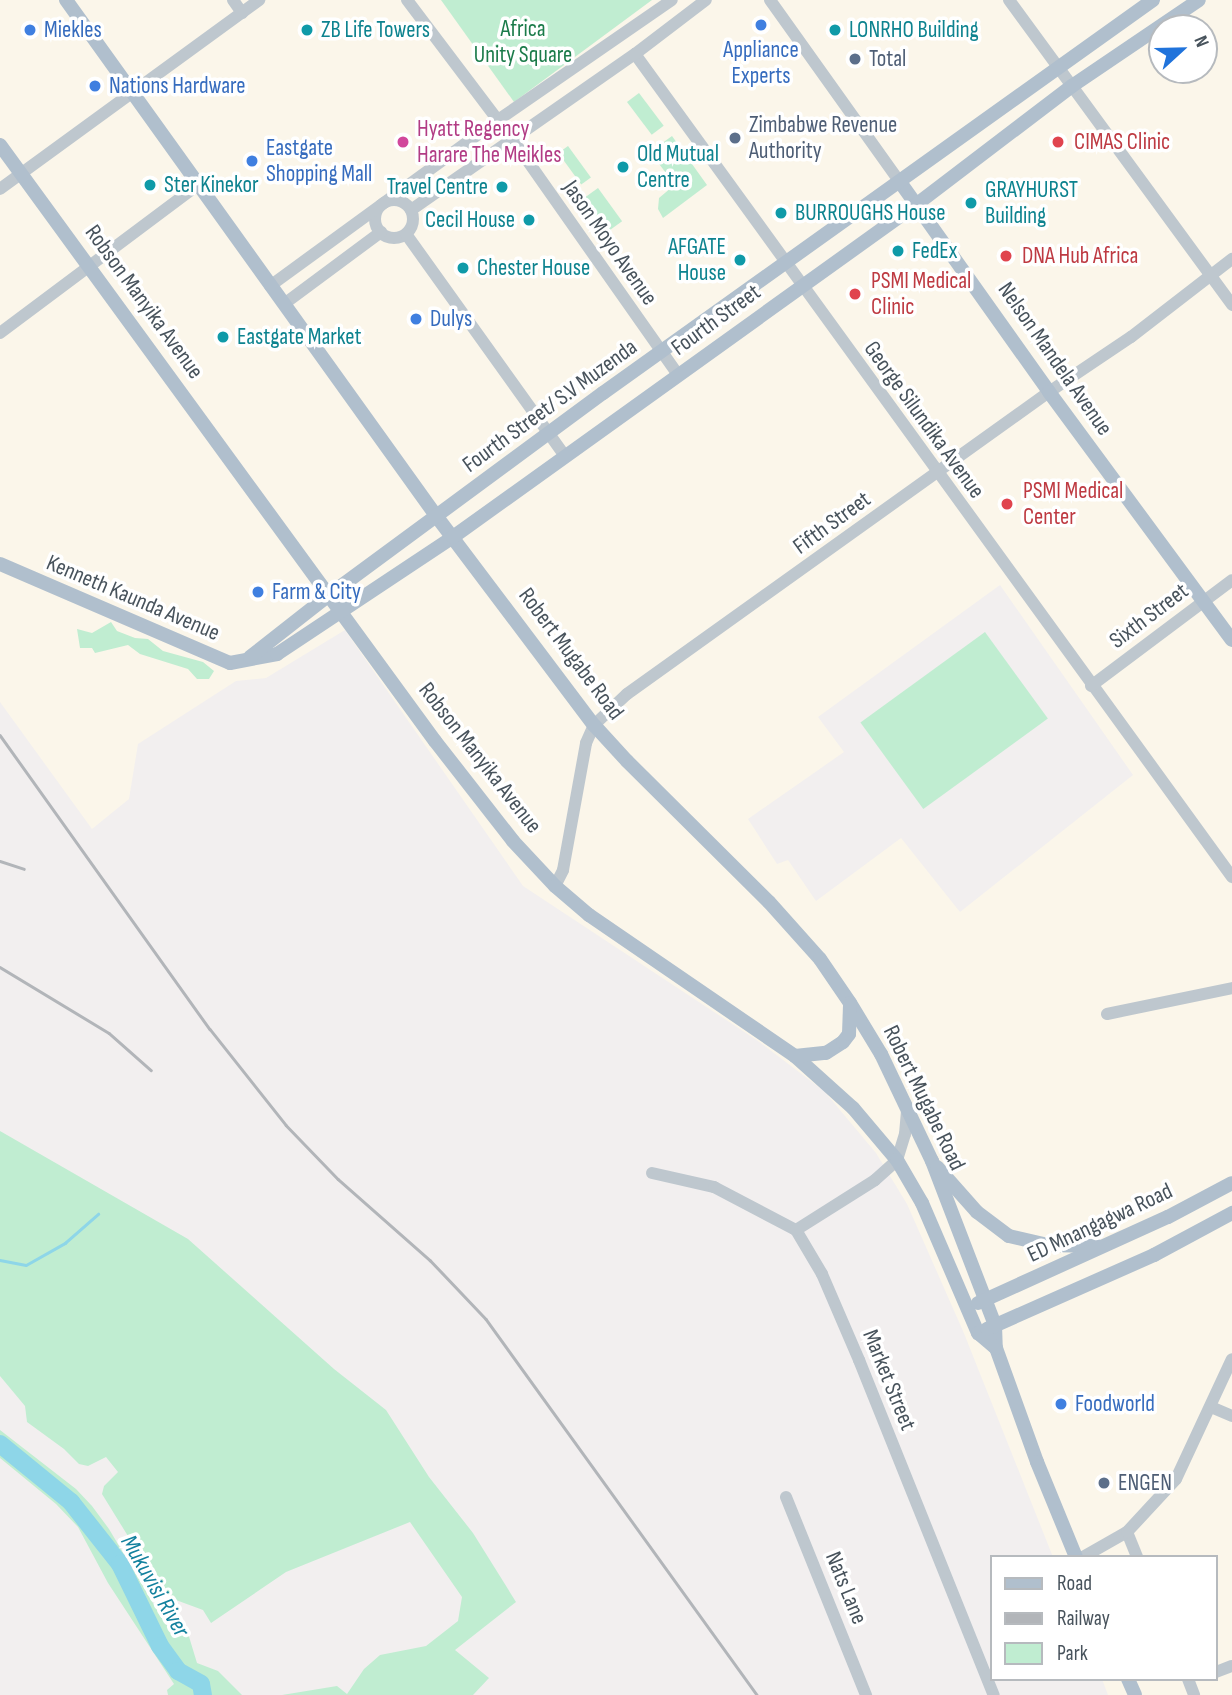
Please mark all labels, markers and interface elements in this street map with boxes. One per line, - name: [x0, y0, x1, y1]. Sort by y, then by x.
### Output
- north arrow: [1148, 14, 1218, 84]
- park label: Africa Unity Square: [474, 15, 572, 69]
- place label: Miekles: [44, 16, 102, 44]
- place label: ZB Life Towers: [321, 16, 430, 44]
- place label: LONRHO Building: [849, 16, 979, 44]
- marker: Appliance Experts: [753, 17, 769, 33]
- marker: Miekles: [22, 22, 38, 38]
- marker: ZB Life Towers: [299, 22, 315, 38]
- marker: LONRHO Building: [827, 22, 843, 38]
- text: N: [1189, 33, 1214, 51]
- place label: Appliance Experts: [723, 36, 799, 90]
- place label: Total: [869, 45, 906, 73]
- marker: Total: [847, 51, 863, 67]
- place label: Nations Hardware: [109, 72, 245, 100]
- marker: Nations Hardware: [87, 78, 103, 94]
- place label: Zimbabwe Revenue Authority: [749, 111, 897, 165]
- place label: Hyatt Regency Harare The Meikles: [417, 115, 561, 169]
- place label: CIMAS Clinic: [1074, 128, 1170, 156]
- marker: Zimbabwe Revenue Authority: [727, 130, 743, 146]
- marker: CIMAS Clinic: [1048, 132, 1068, 152]
- place label: Eastgate Shopping Mall: [266, 134, 372, 188]
- marker: Hyatt Regency Harare The Meikles: [395, 134, 411, 150]
- place label: Old Mutual Centre: [637, 140, 719, 194]
- marker: Eastgate Shopping Mall: [244, 153, 260, 169]
- marker: Old Mutual Centre: [615, 159, 631, 175]
- place label: Ster Kinekor: [164, 171, 259, 199]
- place label: Travel Centre: [387, 173, 488, 201]
- street label: Jason Moyo Avenue: [557, 175, 663, 311]
- place label: GRAYHURST Building: [985, 176, 1078, 230]
- marker: Ster Kinekor: [142, 177, 158, 193]
- marker: Travel Centre: [494, 179, 510, 195]
- marker: GRAYHURST Building: [963, 195, 979, 211]
- place label: BURROUGHS House: [795, 199, 945, 227]
- marker: BURROUGHS House: [773, 205, 789, 221]
- place label: Cecil House: [425, 206, 515, 234]
- marker: Cecil House: [521, 212, 537, 228]
- street label: Robson Manyika Avenue: [79, 220, 209, 384]
- place label: AFGATE House: [668, 233, 726, 287]
- place label: FedEx: [912, 237, 957, 265]
- place label: DNA Hub Africa: [1022, 242, 1138, 270]
- marker: FedEx: [890, 243, 906, 259]
- marker: DNA Hub Africa: [996, 246, 1016, 266]
- marker: AFGATE House: [732, 252, 748, 268]
- place label: Chester House: [477, 254, 590, 282]
- marker: Chester House: [455, 260, 471, 276]
- place label: PSMI Medical Clinic: [871, 267, 971, 321]
- street label: Nelson Mandela Avenue: [992, 277, 1118, 441]
- street label: Fourth Street: [666, 278, 766, 362]
- marker: PSMI Medical Clinic: [845, 284, 865, 304]
- place label: Dulys: [430, 305, 472, 333]
- marker: Dulys: [408, 311, 424, 327]
- place label: Eastgate Market: [237, 323, 361, 351]
- marker: Eastgate Market: [215, 329, 231, 345]
- street label: Fourth Street/ S.V Muzenda: [457, 333, 643, 479]
- street label: George Silundika Avenue: [858, 336, 990, 504]
- place label: PSMI Medical Center: [1023, 477, 1123, 531]
- street label: Fifth Street: [788, 486, 876, 560]
- marker: PSMI Medical Center: [997, 494, 1017, 514]
- street label: Kenneth Kaunda Avenue: [42, 549, 224, 647]
- street label: Sixth Street: [1104, 577, 1194, 655]
- place label: Farm & City: [272, 578, 361, 606]
- street label: Robert Mugabe Road: [512, 583, 630, 725]
- marker: Farm & City: [250, 584, 266, 600]
- street label: Robson Manyika Avenue: [413, 677, 547, 839]
- street label: Robert Mugabe Road: [877, 1021, 971, 1175]
- street label: ED Mnangagwa Road: [1023, 1177, 1177, 1269]
- street label: Market Street: [856, 1326, 922, 1434]
- place label: Foodworld: [1075, 1390, 1155, 1418]
- marker: Foodworld: [1053, 1396, 1069, 1412]
- place label: ENGEN: [1118, 1469, 1172, 1497]
- marker: ENGEN: [1096, 1475, 1112, 1491]
- water label: Mukuvisi River: [114, 1530, 196, 1642]
- street label: Nats Lane: [819, 1548, 873, 1628]
- legend: [990, 1555, 1218, 1681]
- text: Road: [1057, 1571, 1092, 1596]
- text: Railway: [1057, 1606, 1110, 1631]
- text: Park: [1057, 1641, 1088, 1666]

